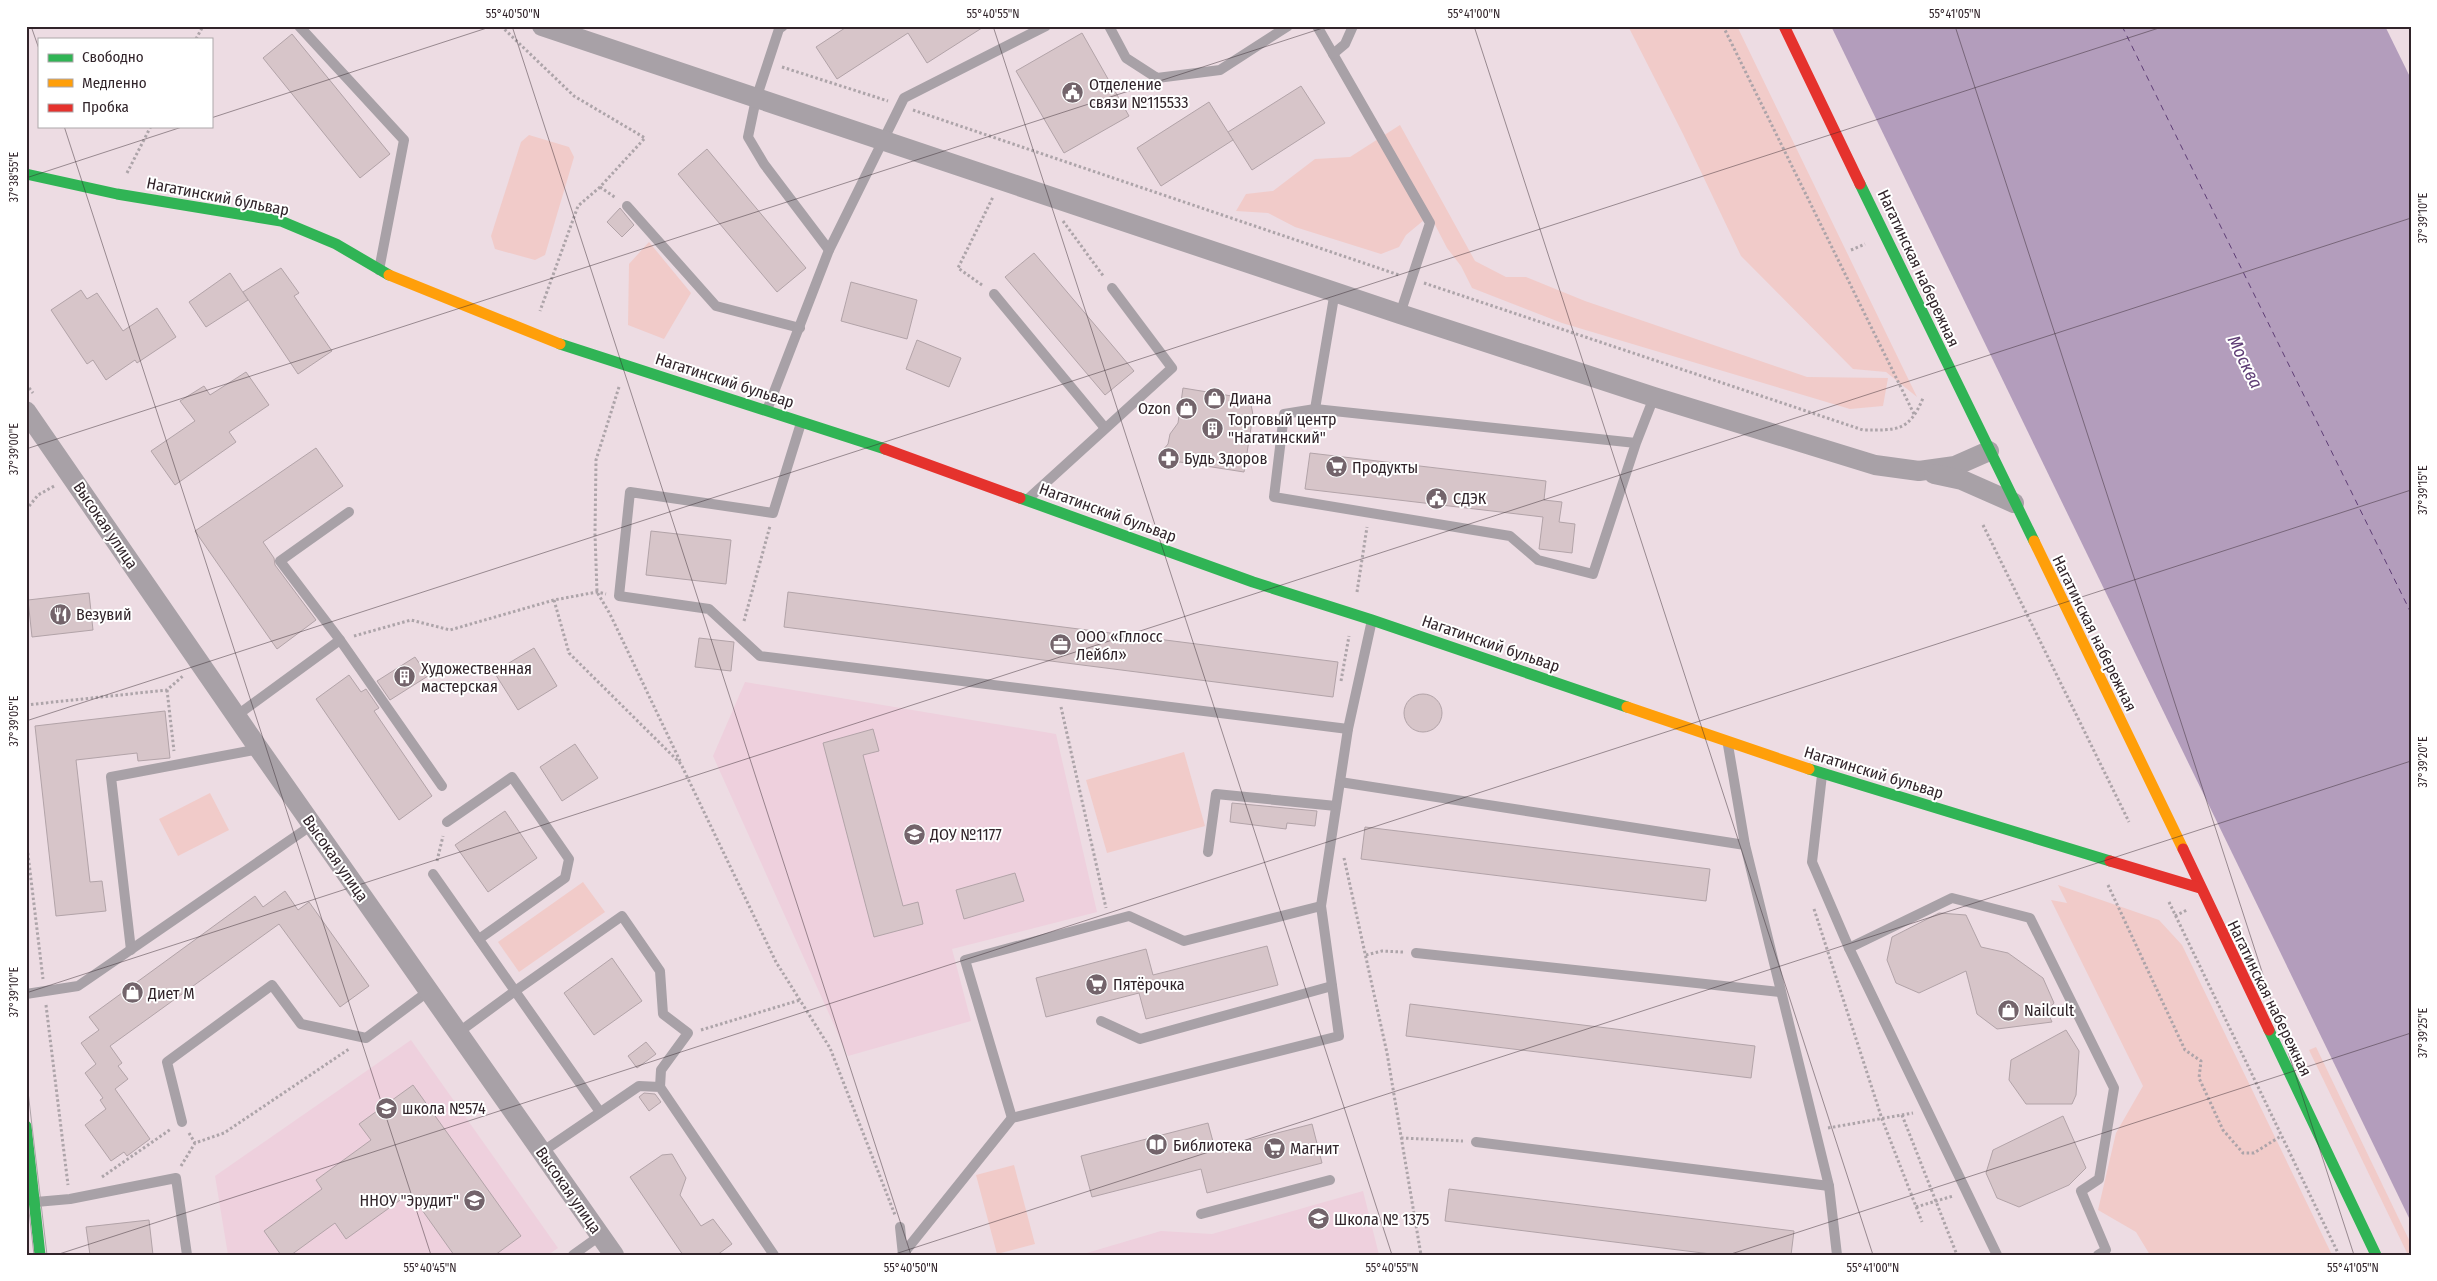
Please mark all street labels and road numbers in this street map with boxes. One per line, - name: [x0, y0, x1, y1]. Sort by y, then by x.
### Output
- street label: Нагатинский бульвар: [145, 173, 291, 220]
- street label: Нагатинская набережная: [1874, 187, 1963, 350]
- street label: Нагатинский бульвар: [653, 349, 797, 412]
- street label: Высокая улица: [69, 478, 142, 573]
- street label: Нагатинский бульвар: [1037, 479, 1179, 546]
- street label: Нагатинская набережная: [2048, 552, 2141, 714]
- street label: Нагатинский бульвар: [1419, 611, 1562, 676]
- street label: Нагатинский бульвар: [1802, 742, 1946, 803]
- street label: Высокая улица: [299, 811, 372, 905]
- street label: Нагатинская набережная: [2223, 917, 2316, 1079]
- street label: Высокая улица: [532, 1143, 605, 1237]

